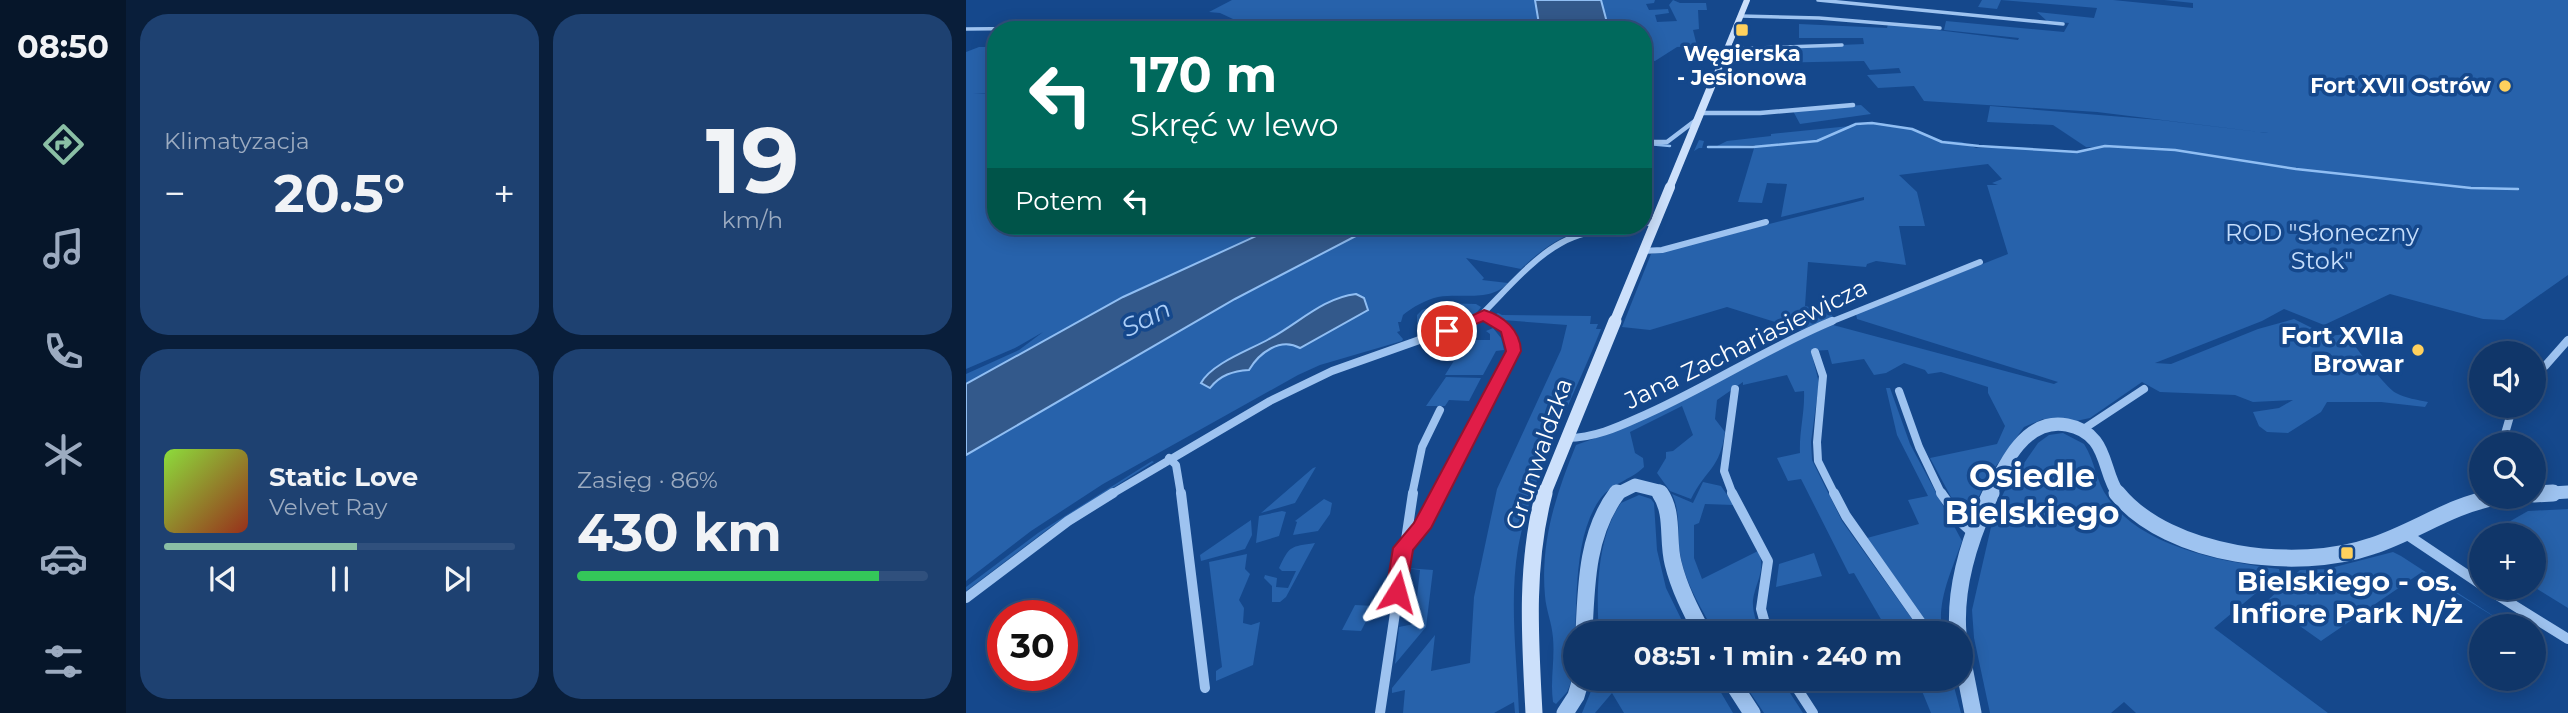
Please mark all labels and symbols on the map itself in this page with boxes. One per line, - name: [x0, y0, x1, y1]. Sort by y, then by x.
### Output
- marker: Węgierska - Jesionowa: [1734, 22, 1750, 38]
- place label: Węgierska - Jesionowa: [1677, 41, 1807, 90]
- place label: Fort XVII Ostrów: [2310, 73, 2491, 98]
- marker: Fort XVII Ostrów: [2497, 78, 2513, 94]
- park label: ROD "Słoneczny Stok": [2225, 218, 2419, 275]
- street label: Jana Zachariasiewicza: [1619, 272, 1872, 415]
- water label: San: [1116, 292, 1176, 344]
- pin: [1417, 301, 1477, 361]
- place label: Fort XVIIa Browar: [2281, 321, 2404, 378]
- marker: Fort XVIIa Browar: [2410, 342, 2426, 358]
- street label: Grunwaldzka: [1499, 374, 1578, 533]
- district label: Osiedle Bielskiego: [1944, 456, 2120, 532]
- marker: Bielskiego - os. Infiore Park N/Ż: [2339, 545, 2355, 561]
- position arrow: [1360, 555, 1434, 629]
- place label: Bielskiego - os. Infiore Park N/Ż: [2231, 564, 2463, 630]
- speed limit sign: 30: [987, 600, 1078, 691]

